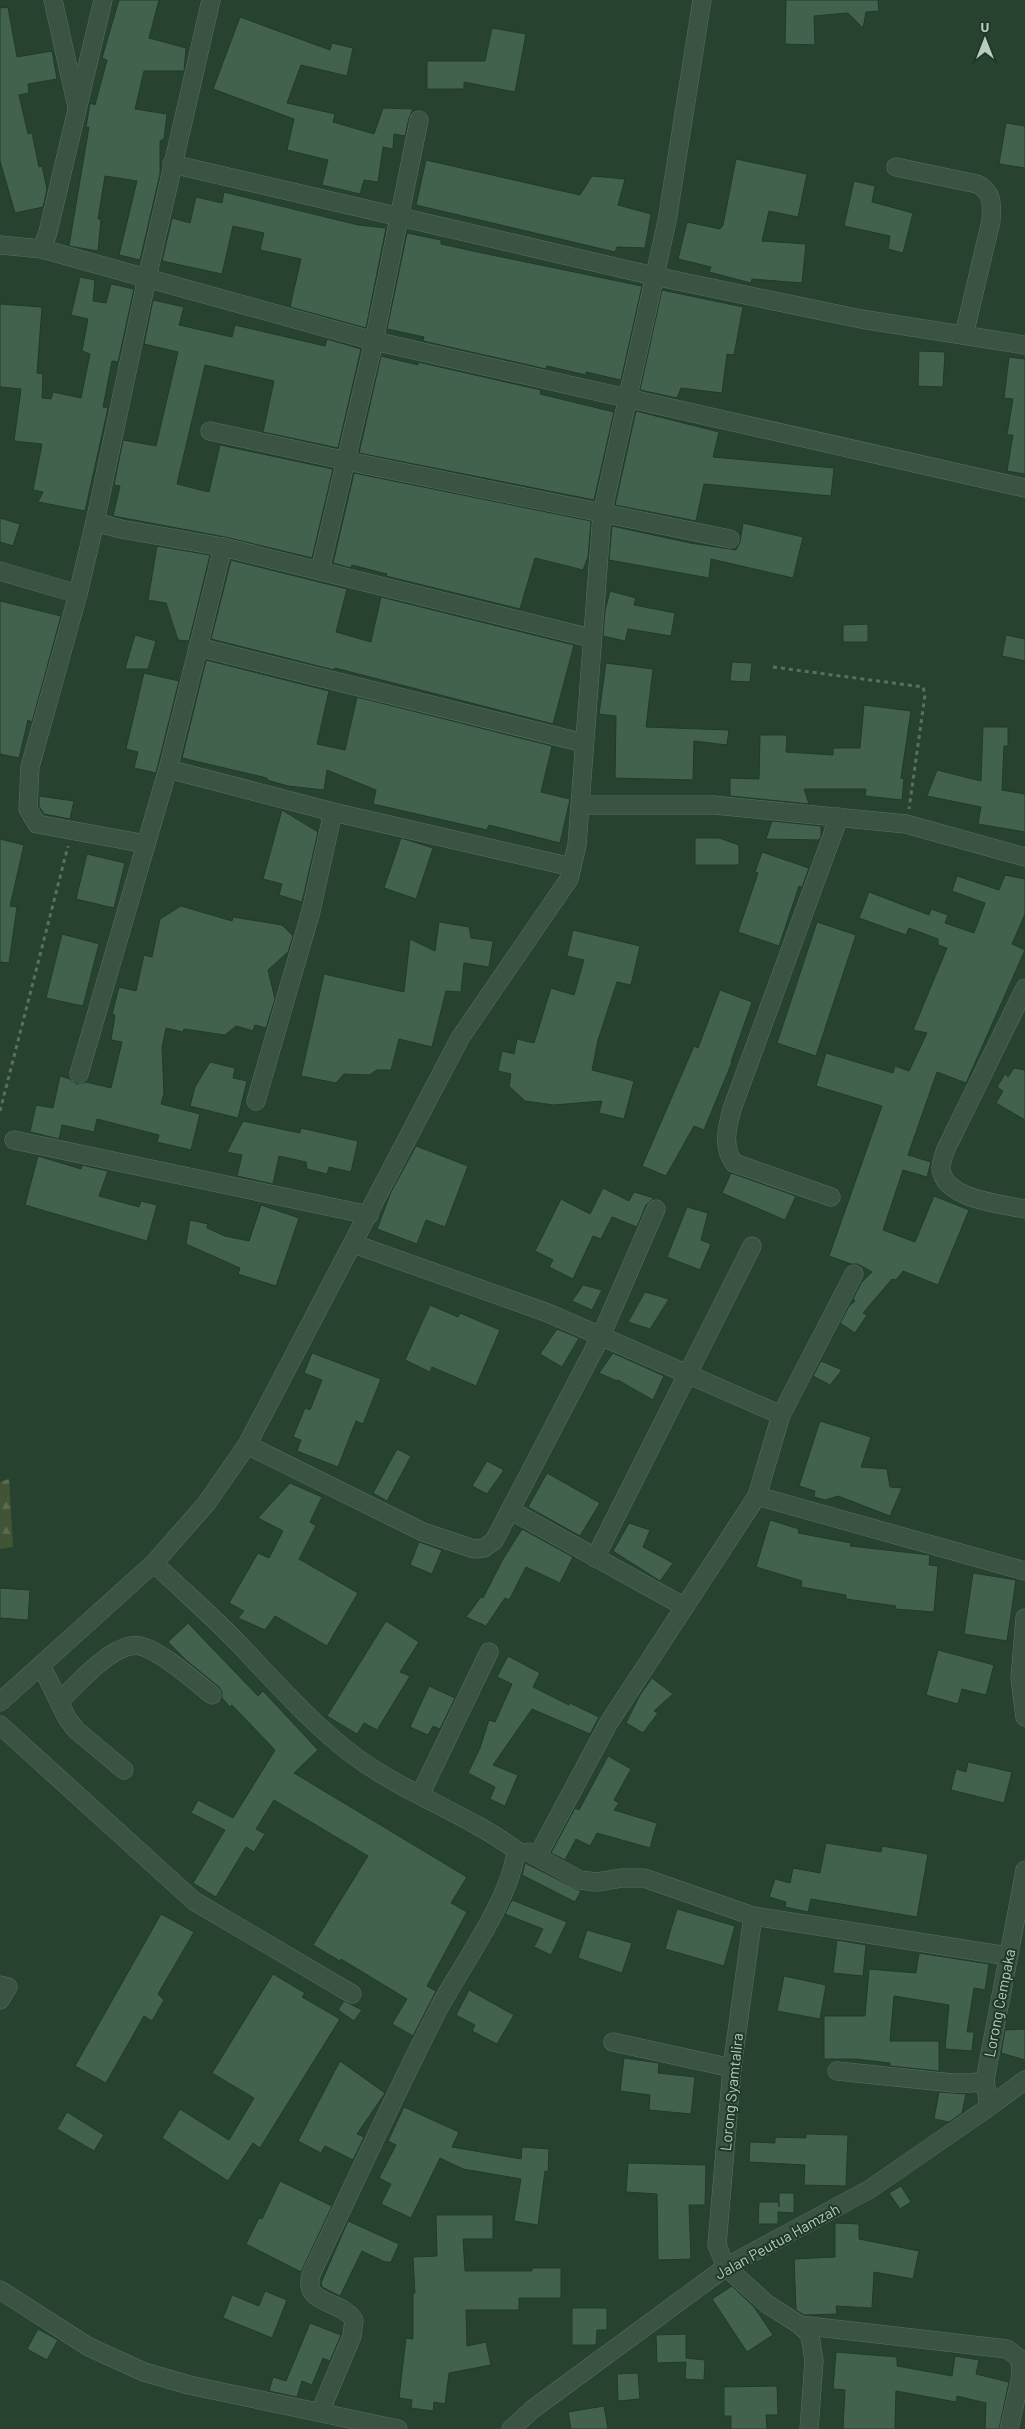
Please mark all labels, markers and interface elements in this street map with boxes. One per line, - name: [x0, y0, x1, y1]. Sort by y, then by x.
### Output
- north arrow: [960, 15, 1010, 65]
- text: U: [981, 18, 990, 35]
- street label: Lorong Cempaka: [980, 1947, 1018, 2059]
- street label: Lorong Syamtalira: [716, 2032, 746, 2152]
- street label: Jalan Peutua Hamzah: [712, 2199, 842, 2283]

